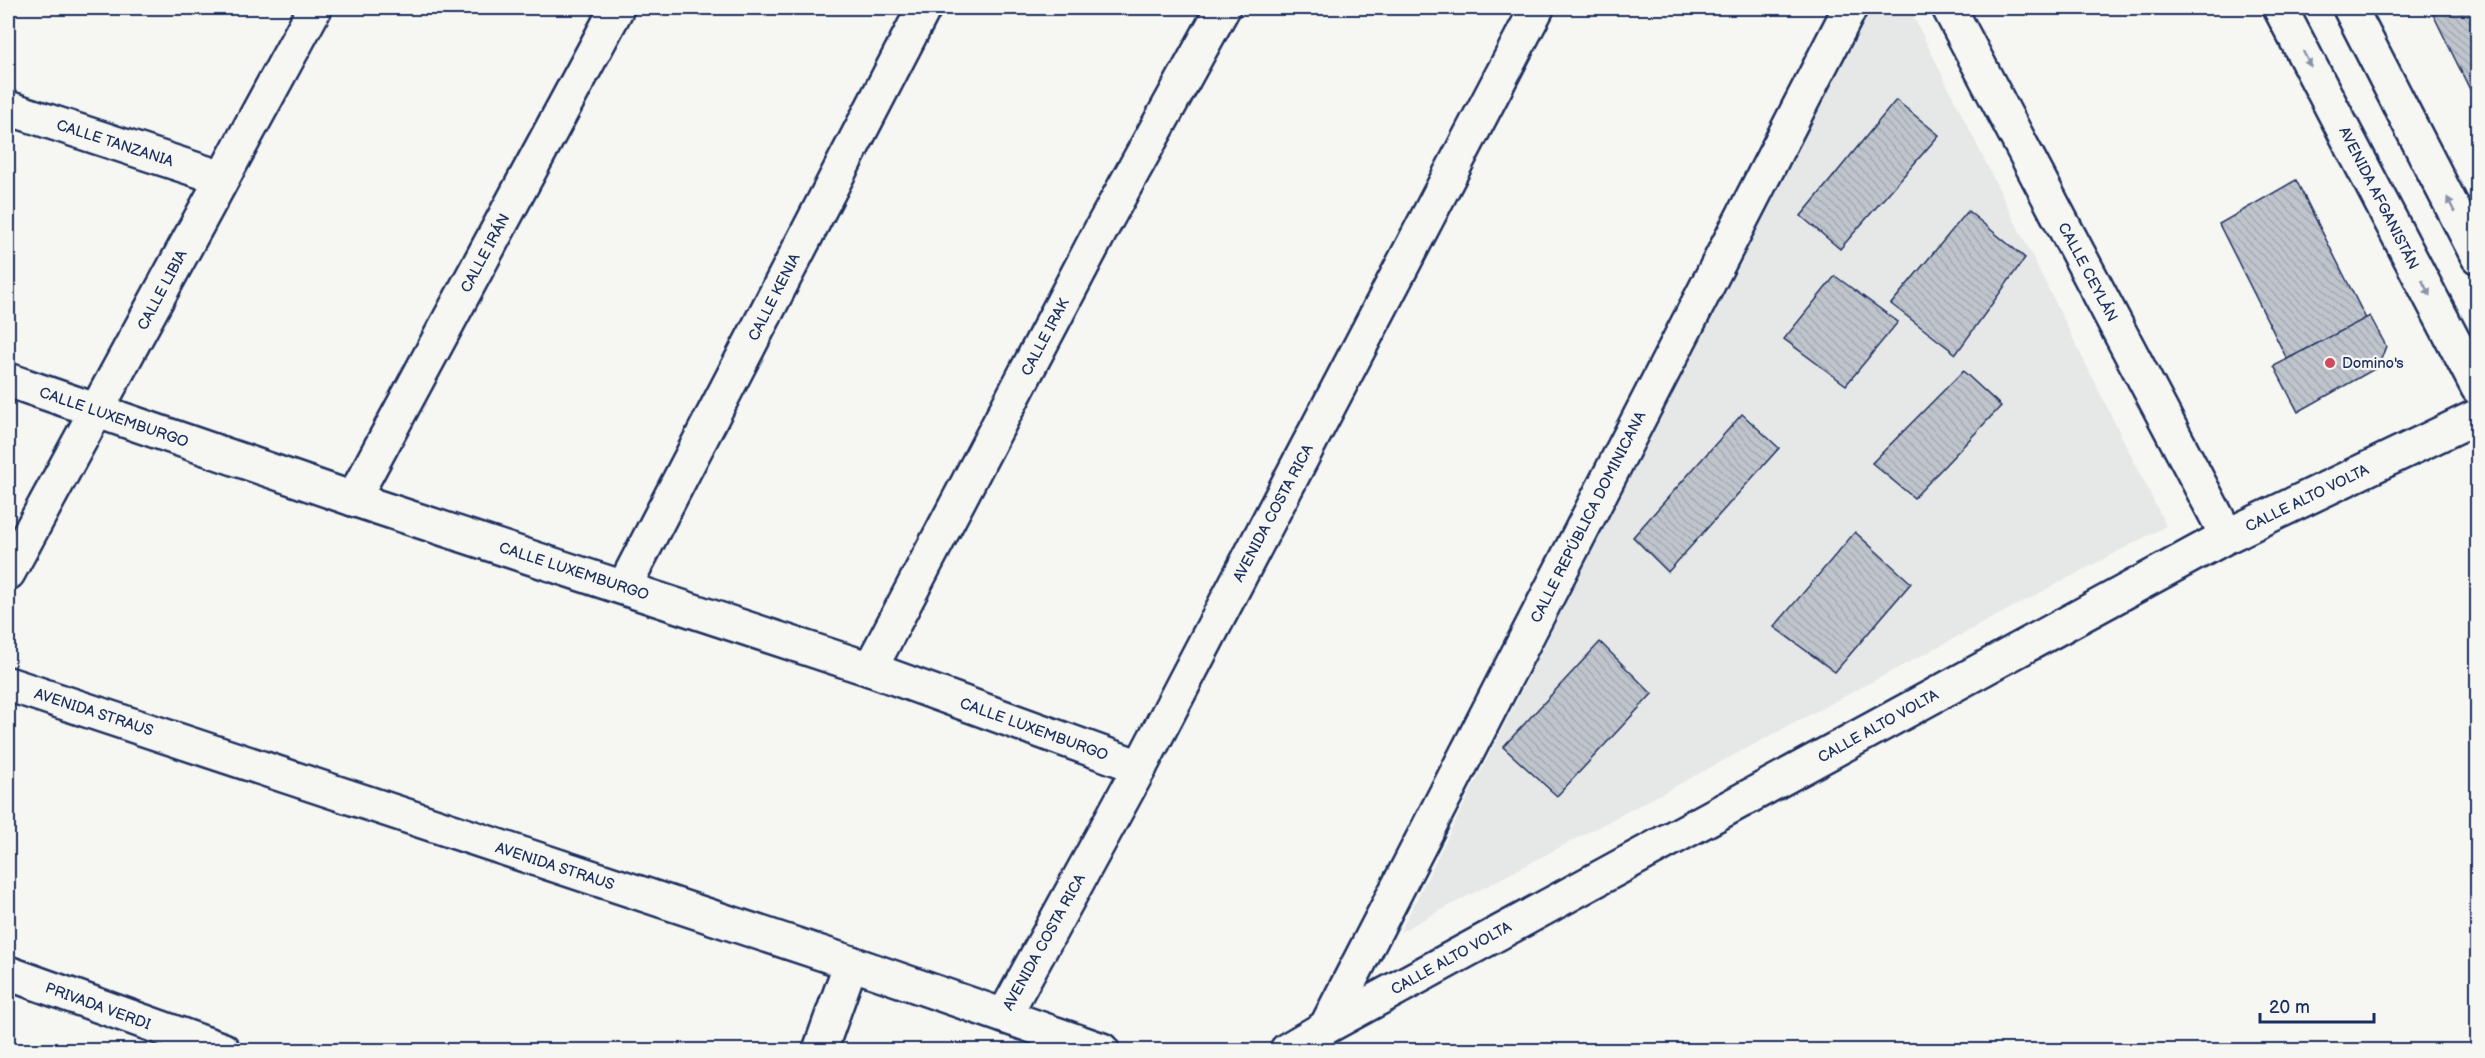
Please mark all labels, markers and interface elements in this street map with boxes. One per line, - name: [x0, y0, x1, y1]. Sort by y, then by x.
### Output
- one-way arrow: [2302, 51, 2312, 68]
- street label: CALLE TANZANIA: [54, 116, 177, 172]
- street label: AVENIDA AFGANISTÁN: [2334, 124, 2423, 273]
- one-way arrow: [2446, 196, 2456, 213]
- street label: CALLE IRÁN: [457, 210, 514, 296]
- street label: CALLE CEYLÁN: [2053, 219, 2122, 325]
- street label: CALLE LIBIA: [133, 246, 192, 334]
- street label: CALLE KENIA: [744, 250, 805, 344]
- one-way arrow: [2421, 280, 2431, 297]
- street label: CALLE IRAK: [1017, 295, 1074, 379]
- place label: Domino's: [2342, 354, 2404, 373]
- marker: Domino's: [2323, 356, 2337, 370]
- street label: CALLE LUXEMBURGO: [37, 383, 191, 452]
- street label: CALLE REPÚBLICA DOMINICANA: [1527, 407, 1651, 626]
- street label: AVENIDA COSTA RICA: [1229, 440, 1318, 585]
- street label: CALLE ALTO VOLTA: [2242, 460, 2373, 537]
- street label: CALLE LUXEMBURGO: [496, 538, 651, 605]
- street label: AVENIDA STRAUS: [32, 684, 156, 741]
- street label: CALLE ALTO VOLTA: [1815, 685, 1943, 767]
- street label: CALLE LUXEMBURGO: [957, 694, 1111, 765]
- street label: AVENIDA STRAUS: [493, 838, 617, 895]
- street label: AVENIDA COSTA RICA: [999, 870, 1090, 1014]
- street label: CALLE ALTO VOLTA: [1388, 917, 1516, 999]
- street label: PRIVADA VERDI: [43, 979, 153, 1034]
- scale bar: [2260, 986, 2374, 1024]
- text: 20 m: [2269, 997, 2310, 1018]

